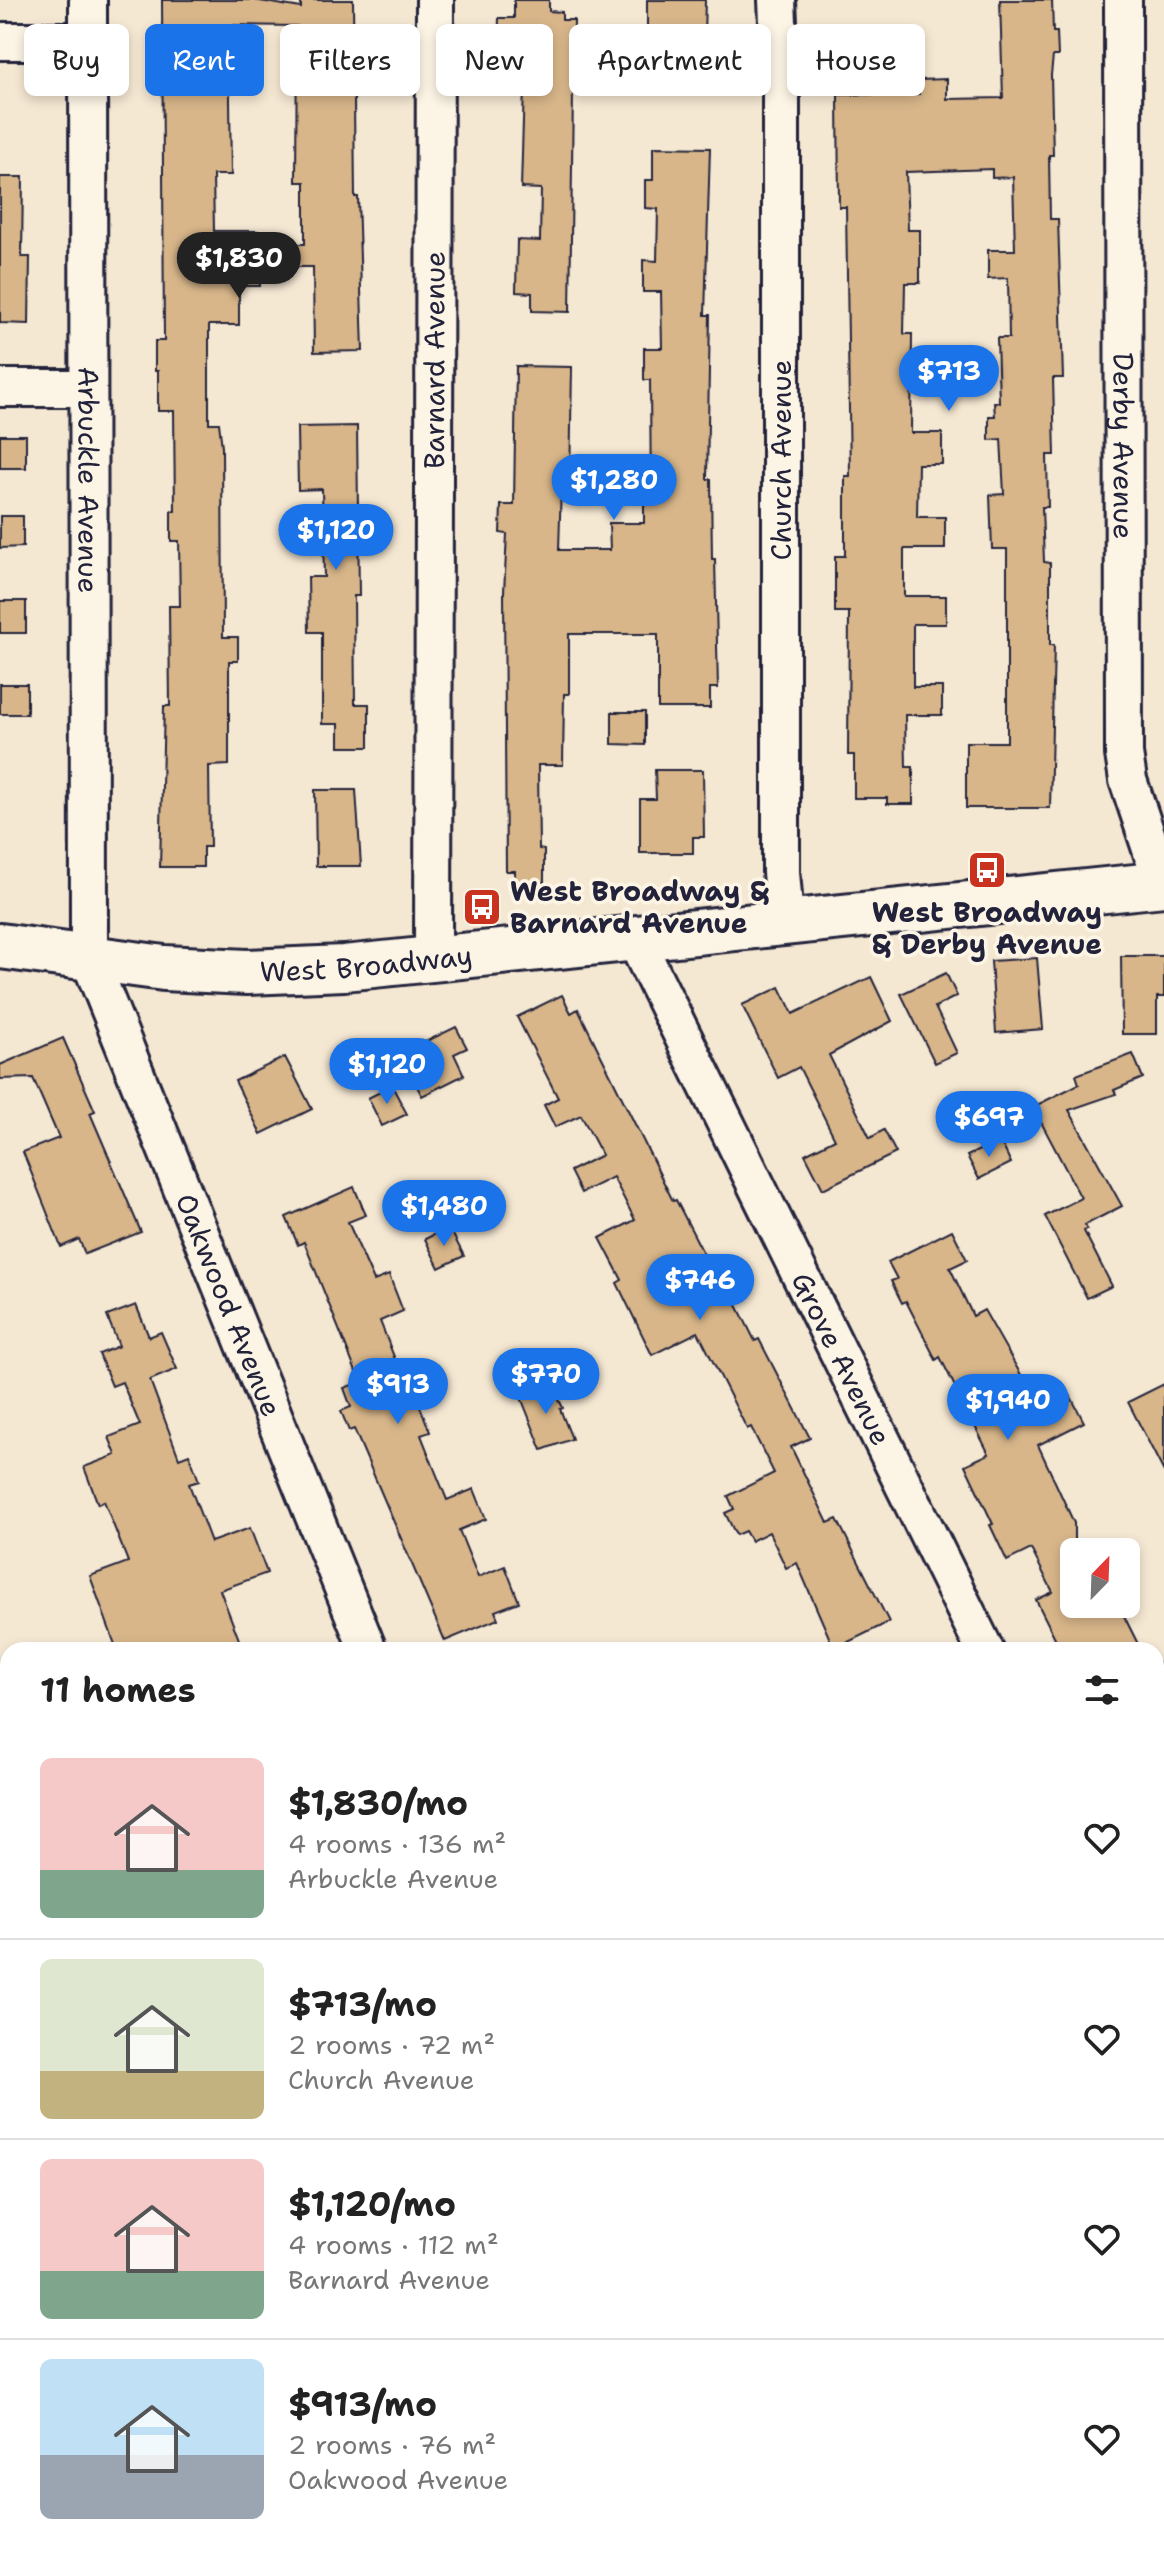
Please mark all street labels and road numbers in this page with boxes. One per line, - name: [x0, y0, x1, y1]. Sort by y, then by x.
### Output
- street label: Barnard Avenue: [415, 251, 453, 469]
- street label: Derby Avenue: [1104, 353, 1143, 539]
- street label: Church Avenue: [762, 360, 800, 560]
- street label: Arbuckle Avenue: [69, 367, 108, 593]
- street label: West Broadway: [259, 936, 474, 990]
- street label: Oakwood Avenue: [167, 1188, 291, 1422]
- street label: Grove Avenue: [783, 1266, 900, 1452]

